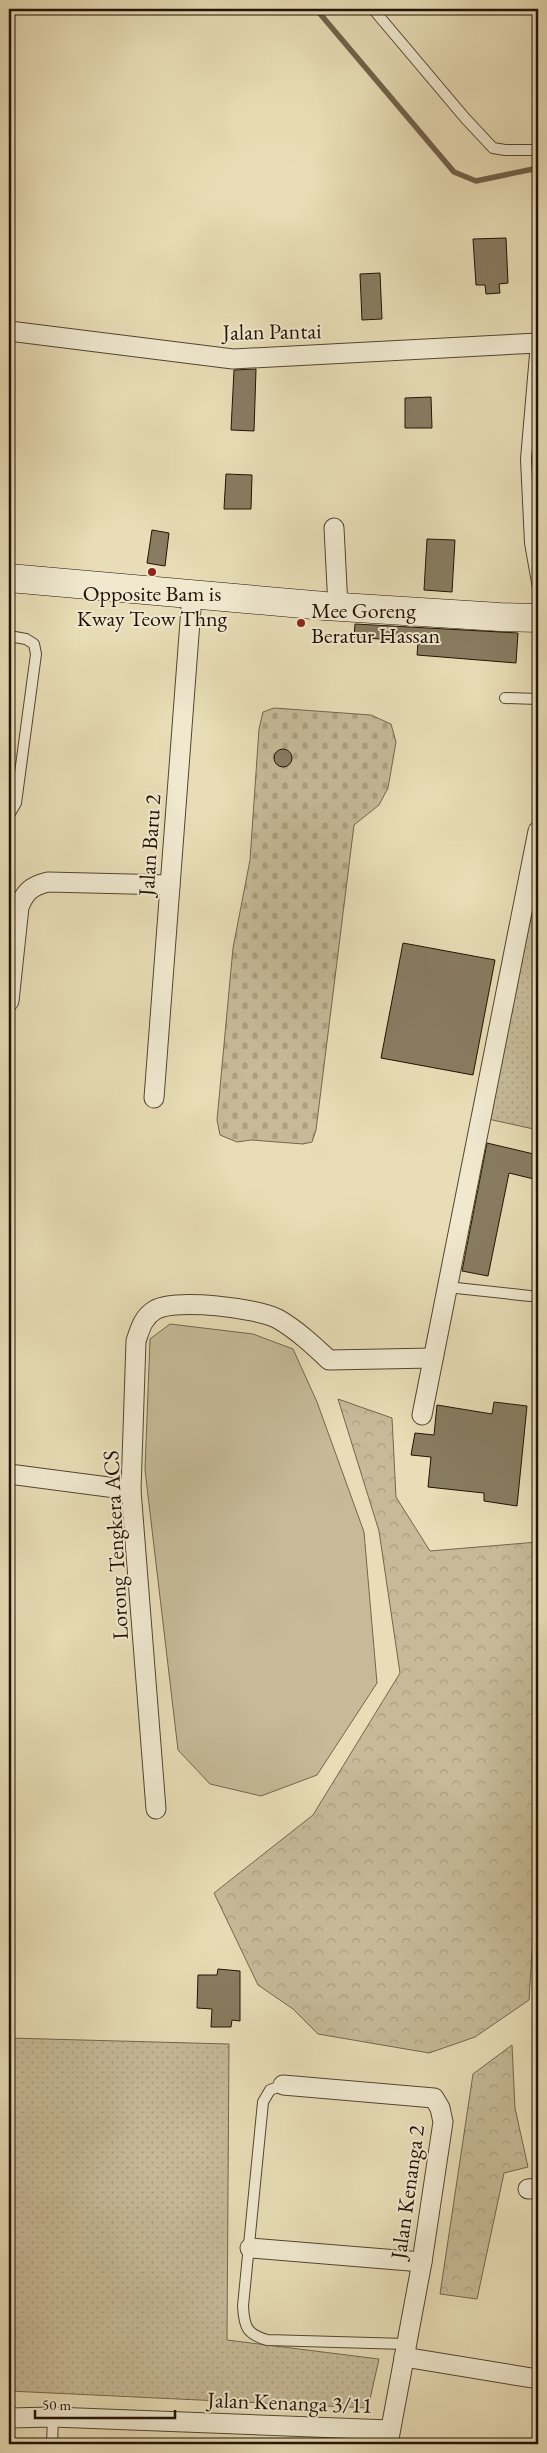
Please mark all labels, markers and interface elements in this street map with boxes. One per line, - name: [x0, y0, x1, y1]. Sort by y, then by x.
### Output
- street label: Jalan Pantai: [220, 316, 322, 347]
- marker: Opposite Bam is Kway Teow Thng: [146, 566, 158, 578]
- place label: Opposite Bam is Kway Teow Thng: [77, 579, 228, 633]
- place label: Mee Goreng Beratur Hassan: [311, 596, 440, 650]
- marker: Mee Goreng Beratur Hassan: [295, 617, 307, 629]
- street label: Jalan Baru 2: [131, 793, 168, 899]
- street label: Lorong Tengkera ACS: [96, 1450, 135, 1640]
- street label: Jalan Kenanga 2: [383, 2123, 431, 2263]
- street label: Jalan Kenanga 3/11: [205, 2385, 373, 2420]
- scale bar: [35, 2388, 175, 2420]
- text: 50 m: [42, 2395, 71, 2414]

